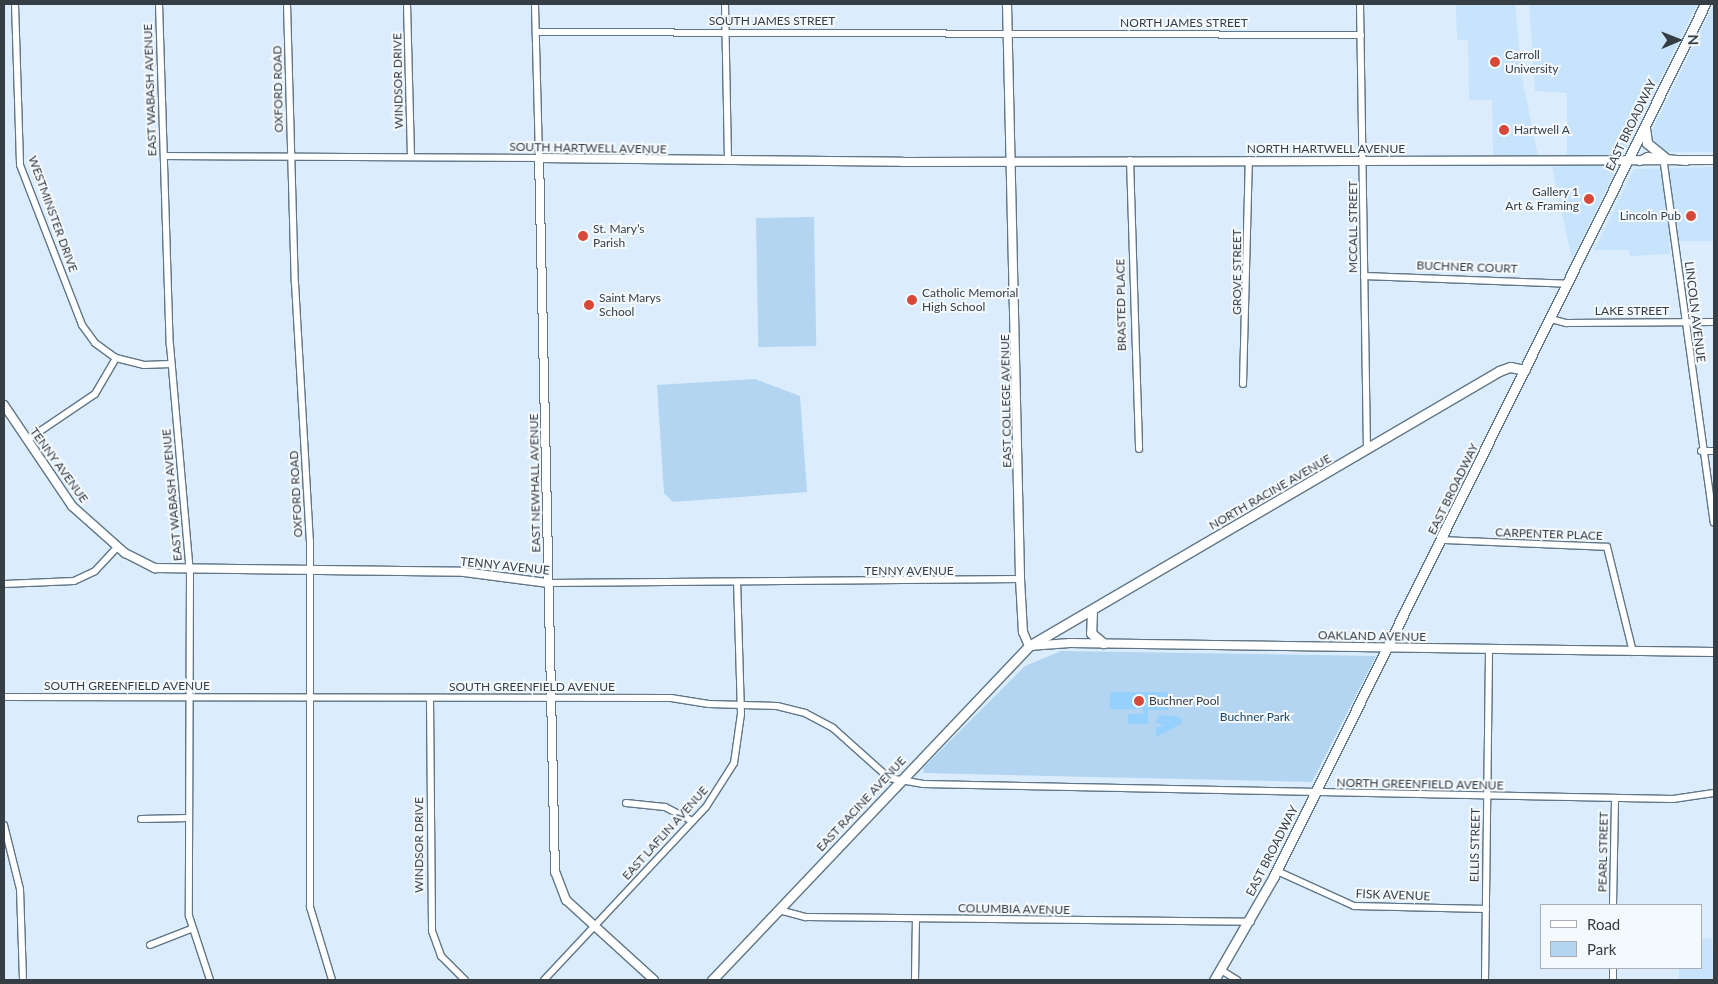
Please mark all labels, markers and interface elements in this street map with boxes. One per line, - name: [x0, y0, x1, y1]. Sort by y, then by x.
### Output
- street label: SOUTH JAMES STREET: [708, 14, 836, 28]
- north arrow: [1653, 15, 1703, 65]
- street label: NORTH JAMES STREET: [1120, 16, 1248, 30]
- street label: EAST WABASH AVENUE: [140, 23, 160, 157]
- street label: WINDSOR DRIVE: [390, 33, 406, 129]
- text: N: [1685, 34, 1702, 45]
- street label: OXFORD ROAD: [270, 45, 286, 133]
- place label: Carroll University: [1505, 48, 1558, 76]
- marker: Carroll University: [1489, 56, 1501, 68]
- street label: EAST BROADWAY: [1603, 77, 1659, 173]
- place label: Hartwell A: [1514, 123, 1570, 137]
- marker: Hartwell A: [1498, 124, 1510, 136]
- street label: SOUTH HARTWELL AVENUE: [509, 139, 667, 157]
- street label: NORTH HARTWELL AVENUE: [1246, 142, 1406, 156]
- street label: WESTMINSTER DRIVE: [25, 154, 81, 274]
- street label: MCCALL STREET: [1346, 181, 1360, 273]
- place label: Gallery 1 Art & Framing: [1505, 185, 1579, 213]
- marker: Gallery 1 Art & Framing: [1583, 193, 1595, 205]
- place label: Lincoln Pub: [1620, 209, 1681, 223]
- marker: Lincoln Pub: [1685, 210, 1697, 222]
- place label: St. Mary’s Parish: [593, 222, 644, 250]
- street label: GROVE STREET: [1230, 229, 1244, 315]
- marker: St. Mary’s Parish: [577, 230, 589, 242]
- street label: BUCHNER COURT: [1416, 258, 1518, 276]
- street label: BRASTED PLACE: [1113, 259, 1129, 351]
- street label: LINCOLN AVENUE: [1682, 261, 1708, 363]
- place label: Catholic Memorial High School: [922, 286, 1018, 314]
- place label: Saint Marys School: [599, 291, 661, 319]
- marker: Catholic Memorial High School: [906, 294, 918, 306]
- marker: Saint Marys School: [583, 299, 595, 311]
- street label: LAKE STREET: [1595, 304, 1669, 318]
- street label: EAST COLLEGE AVENUE: [998, 334, 1014, 468]
- street label: EAST NEWHALL AVENUE: [527, 413, 543, 553]
- street label: TENNY AVENUE: [27, 424, 91, 506]
- street label: EAST WABASH AVENUE: [159, 428, 185, 562]
- street label: EAST BROADWAY: [1425, 441, 1481, 537]
- street label: OXFORD ROAD: [287, 450, 305, 538]
- street label: NORTH RACINE AVENUE: [1206, 451, 1334, 533]
- street label: CARPENTER PLACE: [1495, 525, 1603, 543]
- street label: TENNY AVENUE: [459, 554, 551, 578]
- street label: TENNY AVENUE: [864, 564, 954, 578]
- street label: OAKLAND AVENUE: [1318, 628, 1426, 644]
- street label: SOUTH GREENFIELD AVENUE: [44, 679, 210, 693]
- street label: SOUTH GREENFIELD AVENUE: [449, 680, 615, 694]
- place label: Buchner Pool: [1149, 694, 1220, 708]
- marker: Buchner Pool: [1133, 695, 1145, 707]
- park label: Buchner Park: [1220, 710, 1290, 724]
- street label: EAST RACINE AVENUE: [813, 753, 909, 855]
- street label: NORTH GREENFIELD AVENUE: [1336, 775, 1504, 793]
- street label: EAST LAFLIN AVENUE: [619, 783, 711, 883]
- street label: WINDSOR DRIVE: [412, 797, 426, 893]
- street label: EAST BROADWAY: [1243, 803, 1301, 899]
- street label: ELLIS STREET: [1467, 808, 1483, 882]
- street label: PEARL STREET: [1595, 811, 1611, 893]
- street label: FISK AVENUE: [1355, 886, 1431, 904]
- street label: COLUMBIA AVENUE: [957, 901, 1071, 917]
- legend: [1540, 904, 1703, 969]
- text: Road: [1587, 915, 1620, 933]
- text: Park: [1587, 940, 1616, 958]

